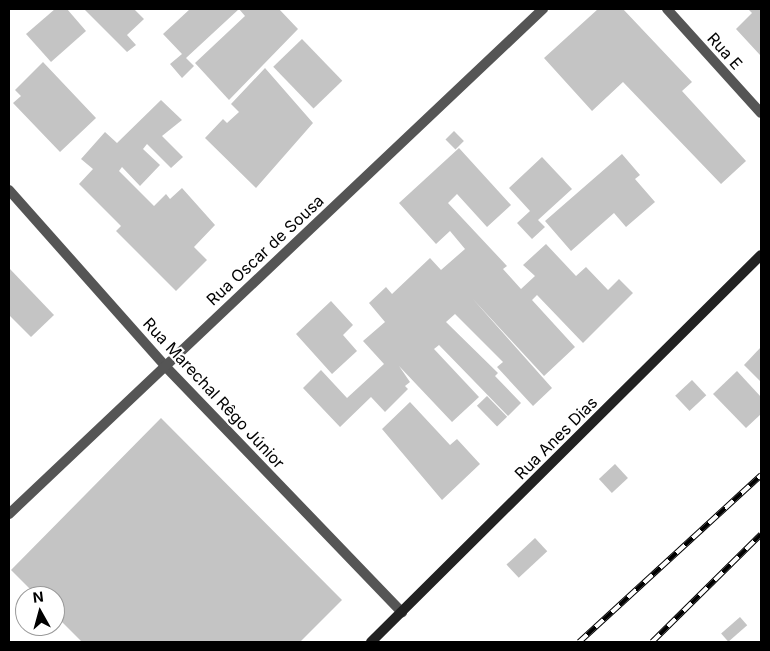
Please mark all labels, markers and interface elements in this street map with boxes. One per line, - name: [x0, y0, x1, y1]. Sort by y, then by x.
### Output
- street label: Rua E: [704, 29, 746, 73]
- street label: Rua Oscar de Sousa: [202, 191, 328, 309]
- street label: Rua Marechal Rêgo Júnior: [139, 314, 289, 472]
- street label: Rua Anes Dias: [511, 393, 601, 483]
- north arrow: [15, 586, 65, 636]
- text: N: [32, 588, 45, 606]

